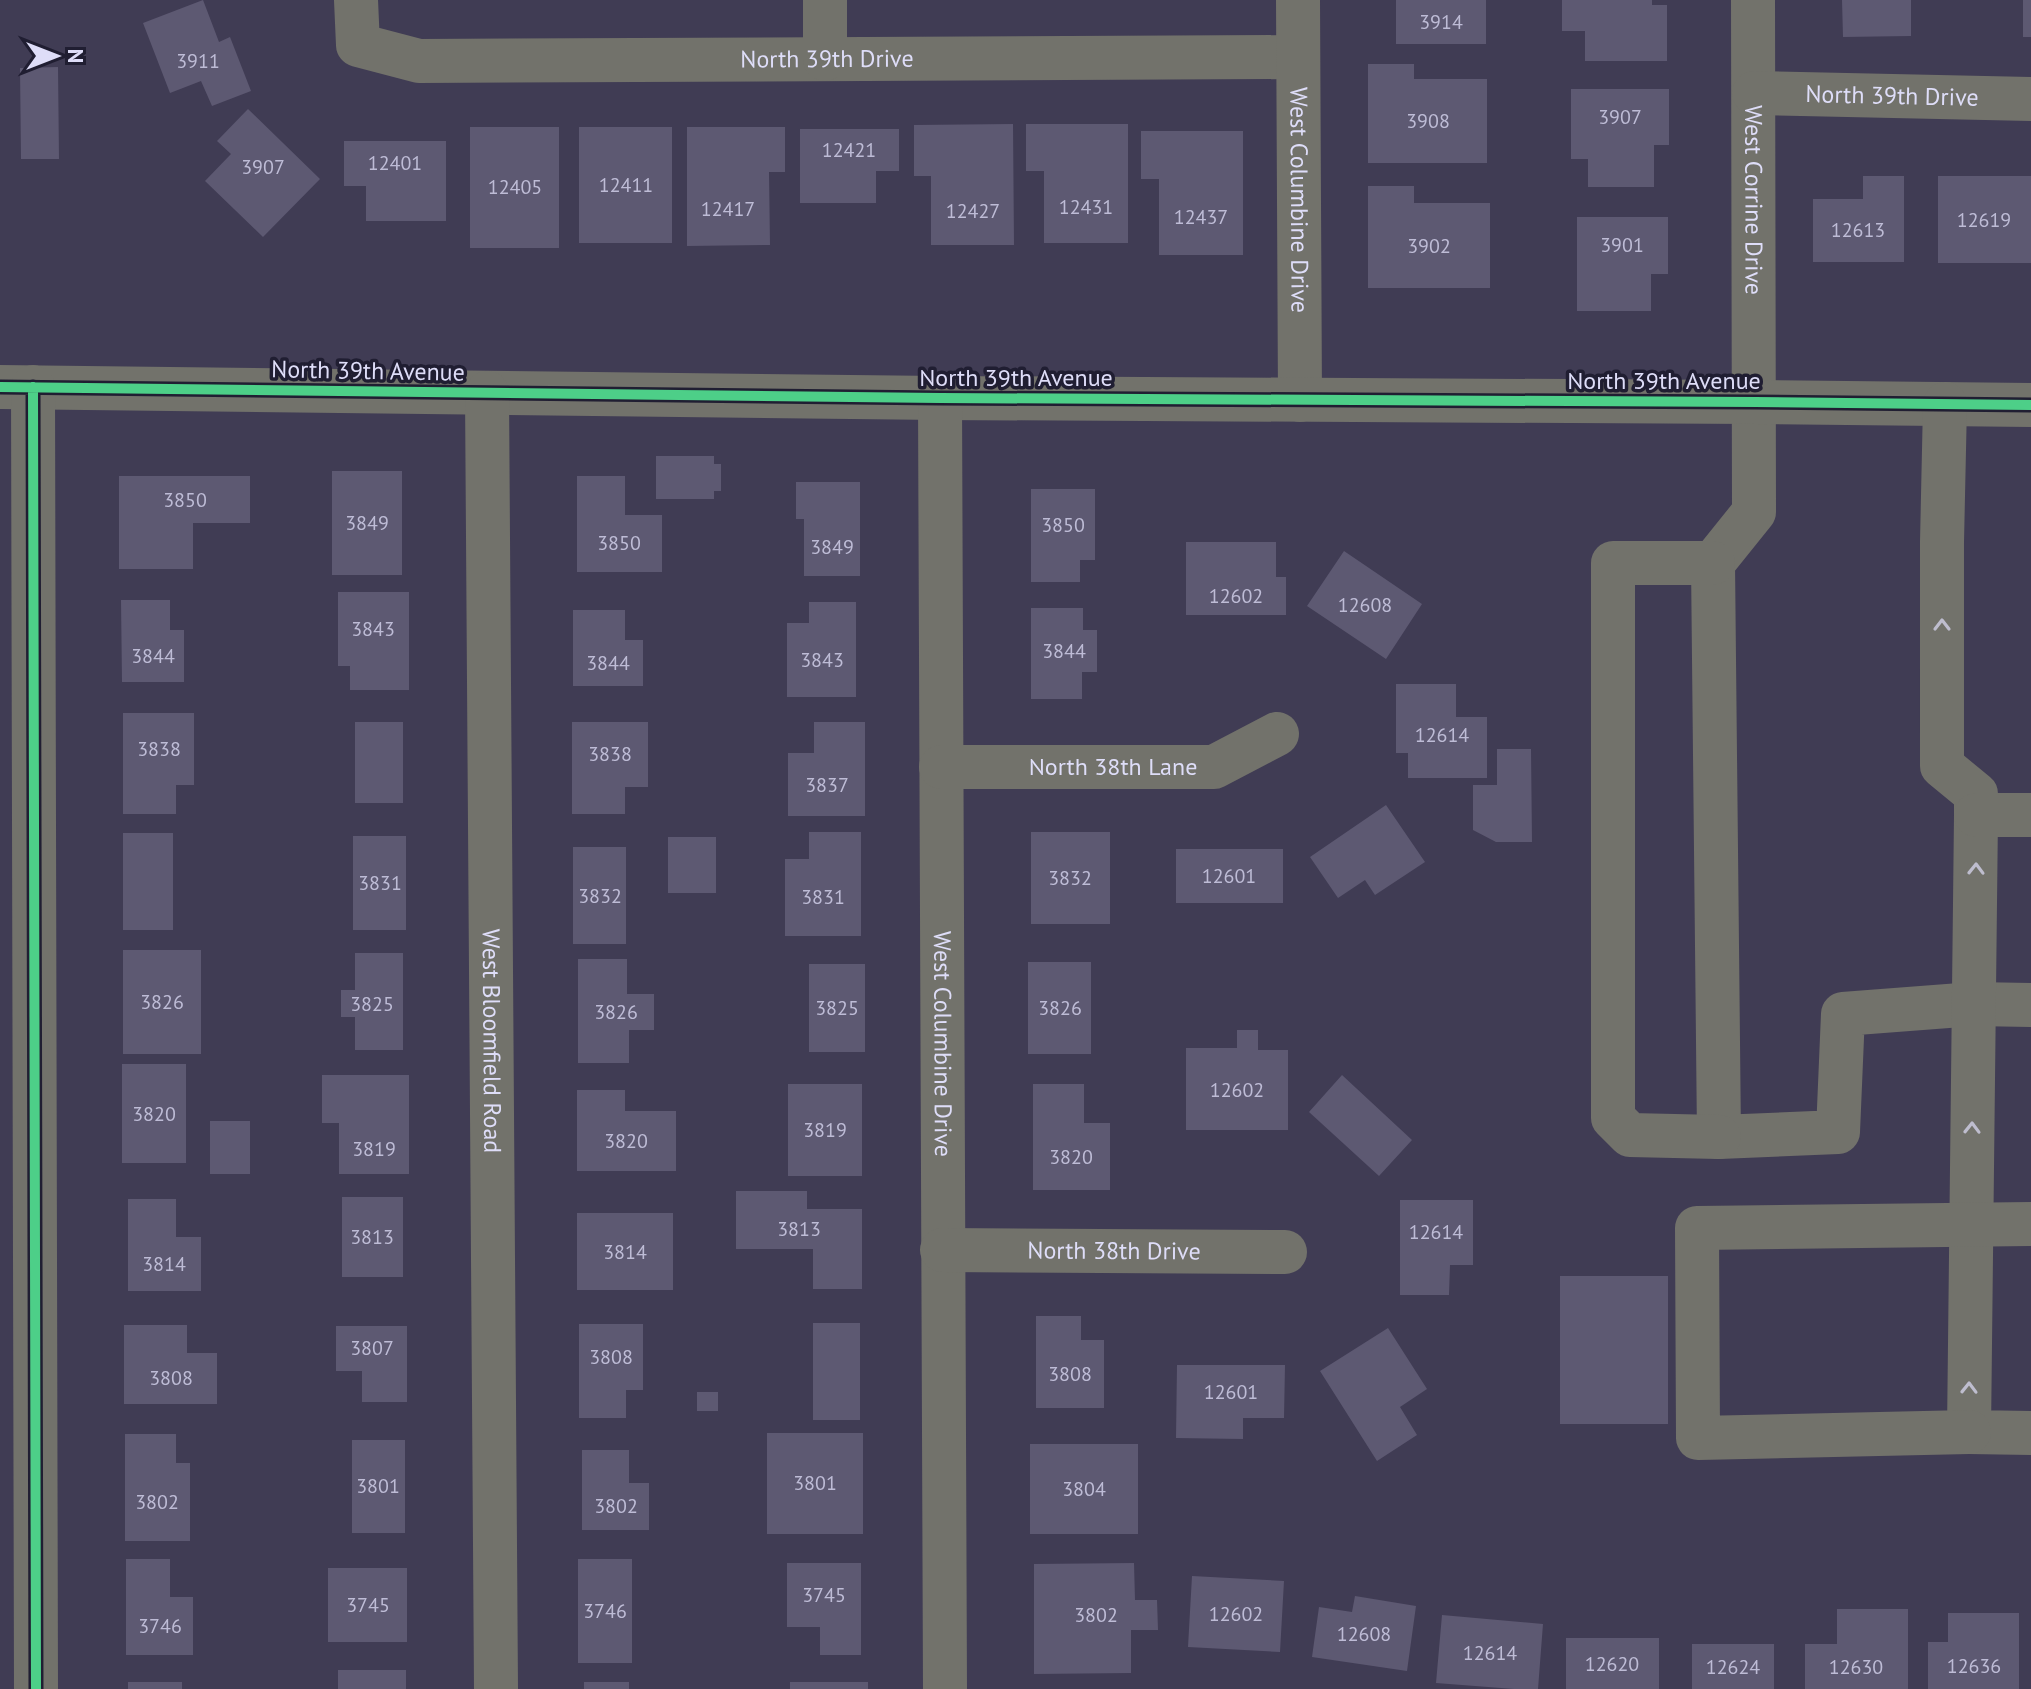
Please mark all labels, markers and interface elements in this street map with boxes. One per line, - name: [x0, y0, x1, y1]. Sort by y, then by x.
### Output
- house number: 3914: [1419, 9, 1463, 35]
- north arrow: [16, 16, 96, 96]
- street label: North 39th Drive: [740, 43, 914, 75]
- house number: 3911: [176, 48, 220, 74]
- text: N: [62, 49, 90, 63]
- street label: North 39th Drive: [1805, 78, 1979, 113]
- street label: West Columbine Drive: [1283, 87, 1316, 313]
- house number: 3907: [1598, 104, 1642, 130]
- street label: West Corrine Drive: [1738, 105, 1770, 295]
- house number: 3908: [1406, 108, 1450, 134]
- house number: 12421: [822, 137, 876, 163]
- house number: 12401: [368, 150, 422, 176]
- house number: 3907: [241, 154, 285, 180]
- house number: 12411: [599, 172, 653, 198]
- house number: 12405: [488, 174, 542, 200]
- house number: 12431: [1059, 194, 1113, 220]
- house number: 12417: [701, 196, 755, 222]
- house number: 12427: [946, 198, 1000, 224]
- house number: 12437: [1174, 204, 1228, 230]
- house number: 12619: [1957, 207, 2011, 233]
- house number: 12613: [1831, 217, 1885, 243]
- house number: 3901: [1600, 232, 1644, 258]
- house number: 3902: [1407, 233, 1451, 259]
- street label: North 39th Avenue: [271, 353, 465, 388]
- street label: North 39th Avenue: [919, 362, 1113, 393]
- street label: North 39th Avenue: [1567, 365, 1761, 396]
- house number: 3850: [163, 487, 207, 513]
- house number: 3849: [345, 510, 389, 536]
- house number: 3850: [1041, 512, 1085, 538]
- house number: 3850: [597, 530, 641, 556]
- house number: 3849: [810, 534, 854, 560]
- house number: 12602: [1209, 583, 1263, 609]
- house number: 12608: [1338, 592, 1392, 618]
- house number: 3843: [351, 616, 395, 642]
- one-way arrow: [1933, 618, 1951, 631]
- house number: 3844: [1042, 638, 1086, 664]
- house number: 3844: [131, 643, 175, 669]
- house number: 3843: [800, 647, 844, 673]
- house number: 3844: [586, 650, 630, 676]
- house number: 12614: [1415, 722, 1469, 748]
- house number: 3838: [137, 736, 181, 762]
- house number: 3838: [588, 741, 632, 767]
- street label: North 38th Lane: [1029, 751, 1197, 782]
- house number: 3837: [805, 772, 849, 798]
- one-way arrow: [1967, 862, 1984, 875]
- house number: 12601: [1202, 863, 1256, 889]
- house number: 3832: [1048, 865, 1092, 891]
- house number: 3831: [358, 870, 402, 896]
- house number: 3832: [578, 883, 622, 909]
- house number: 3831: [801, 884, 845, 910]
- street label: West Bloomfield Road: [476, 929, 508, 1153]
- street label: West Columbine Drive: [927, 931, 959, 1157]
- house number: 3826: [140, 989, 184, 1015]
- house number: 3825: [350, 991, 394, 1017]
- house number: 3825: [815, 995, 859, 1021]
- house number: 3826: [1038, 995, 1082, 1021]
- house number: 3826: [594, 999, 638, 1025]
- house number: 12602: [1210, 1077, 1264, 1103]
- house number: 3820: [132, 1101, 176, 1127]
- house number: 3819: [803, 1117, 847, 1143]
- one-way arrow: [1964, 1121, 1981, 1134]
- house number: 3820: [604, 1128, 648, 1154]
- house number: 3819: [352, 1136, 396, 1162]
- house number: 3820: [1049, 1144, 1093, 1170]
- house number: 3813: [777, 1216, 821, 1242]
- house number: 12614: [1409, 1219, 1463, 1245]
- house number: 3813: [350, 1224, 394, 1250]
- street label: North 38th Drive: [1027, 1234, 1201, 1267]
- house number: 3814: [603, 1239, 647, 1265]
- house number: 3814: [142, 1251, 186, 1277]
- house number: 3807: [350, 1335, 394, 1361]
- house number: 3808: [589, 1344, 633, 1370]
- house number: 3808: [1048, 1361, 1092, 1387]
- house number: 3808: [149, 1365, 193, 1391]
- house number: 12601: [1204, 1379, 1258, 1405]
- one-way arrow: [1960, 1381, 1978, 1394]
- house number: 3801: [793, 1470, 837, 1496]
- house number: 3801: [356, 1473, 400, 1499]
- house number: 3804: [1062, 1476, 1106, 1502]
- house number: 3802: [135, 1489, 179, 1515]
- house number: 3802: [594, 1493, 638, 1519]
- house number: 3745: [802, 1582, 846, 1608]
- house number: 3745: [346, 1592, 390, 1618]
- house number: 3746: [583, 1598, 627, 1624]
- house number: 12602: [1209, 1601, 1263, 1627]
- house number: 3802: [1074, 1602, 1118, 1628]
- house number: 3746: [138, 1613, 182, 1639]
- house number: 12608: [1337, 1621, 1391, 1647]
- house number: 12614: [1463, 1640, 1517, 1666]
- house number: 12620: [1585, 1651, 1639, 1677]
- house number: 12636: [1947, 1653, 2001, 1679]
- house number: 12624: [1706, 1654, 1760, 1680]
- house number: 12630: [1829, 1654, 1883, 1680]

